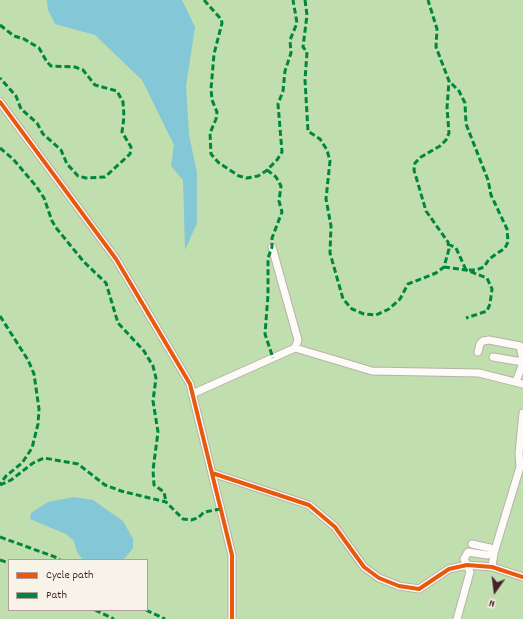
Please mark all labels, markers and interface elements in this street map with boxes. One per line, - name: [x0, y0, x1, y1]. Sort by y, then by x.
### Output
- legend: [8, 559, 148, 611]
- text: Cycle path: [46, 567, 94, 584]
- north arrow: [475, 571, 515, 611]
- text: Path: [46, 587, 67, 604]
- text: N: [488, 594, 497, 611]

